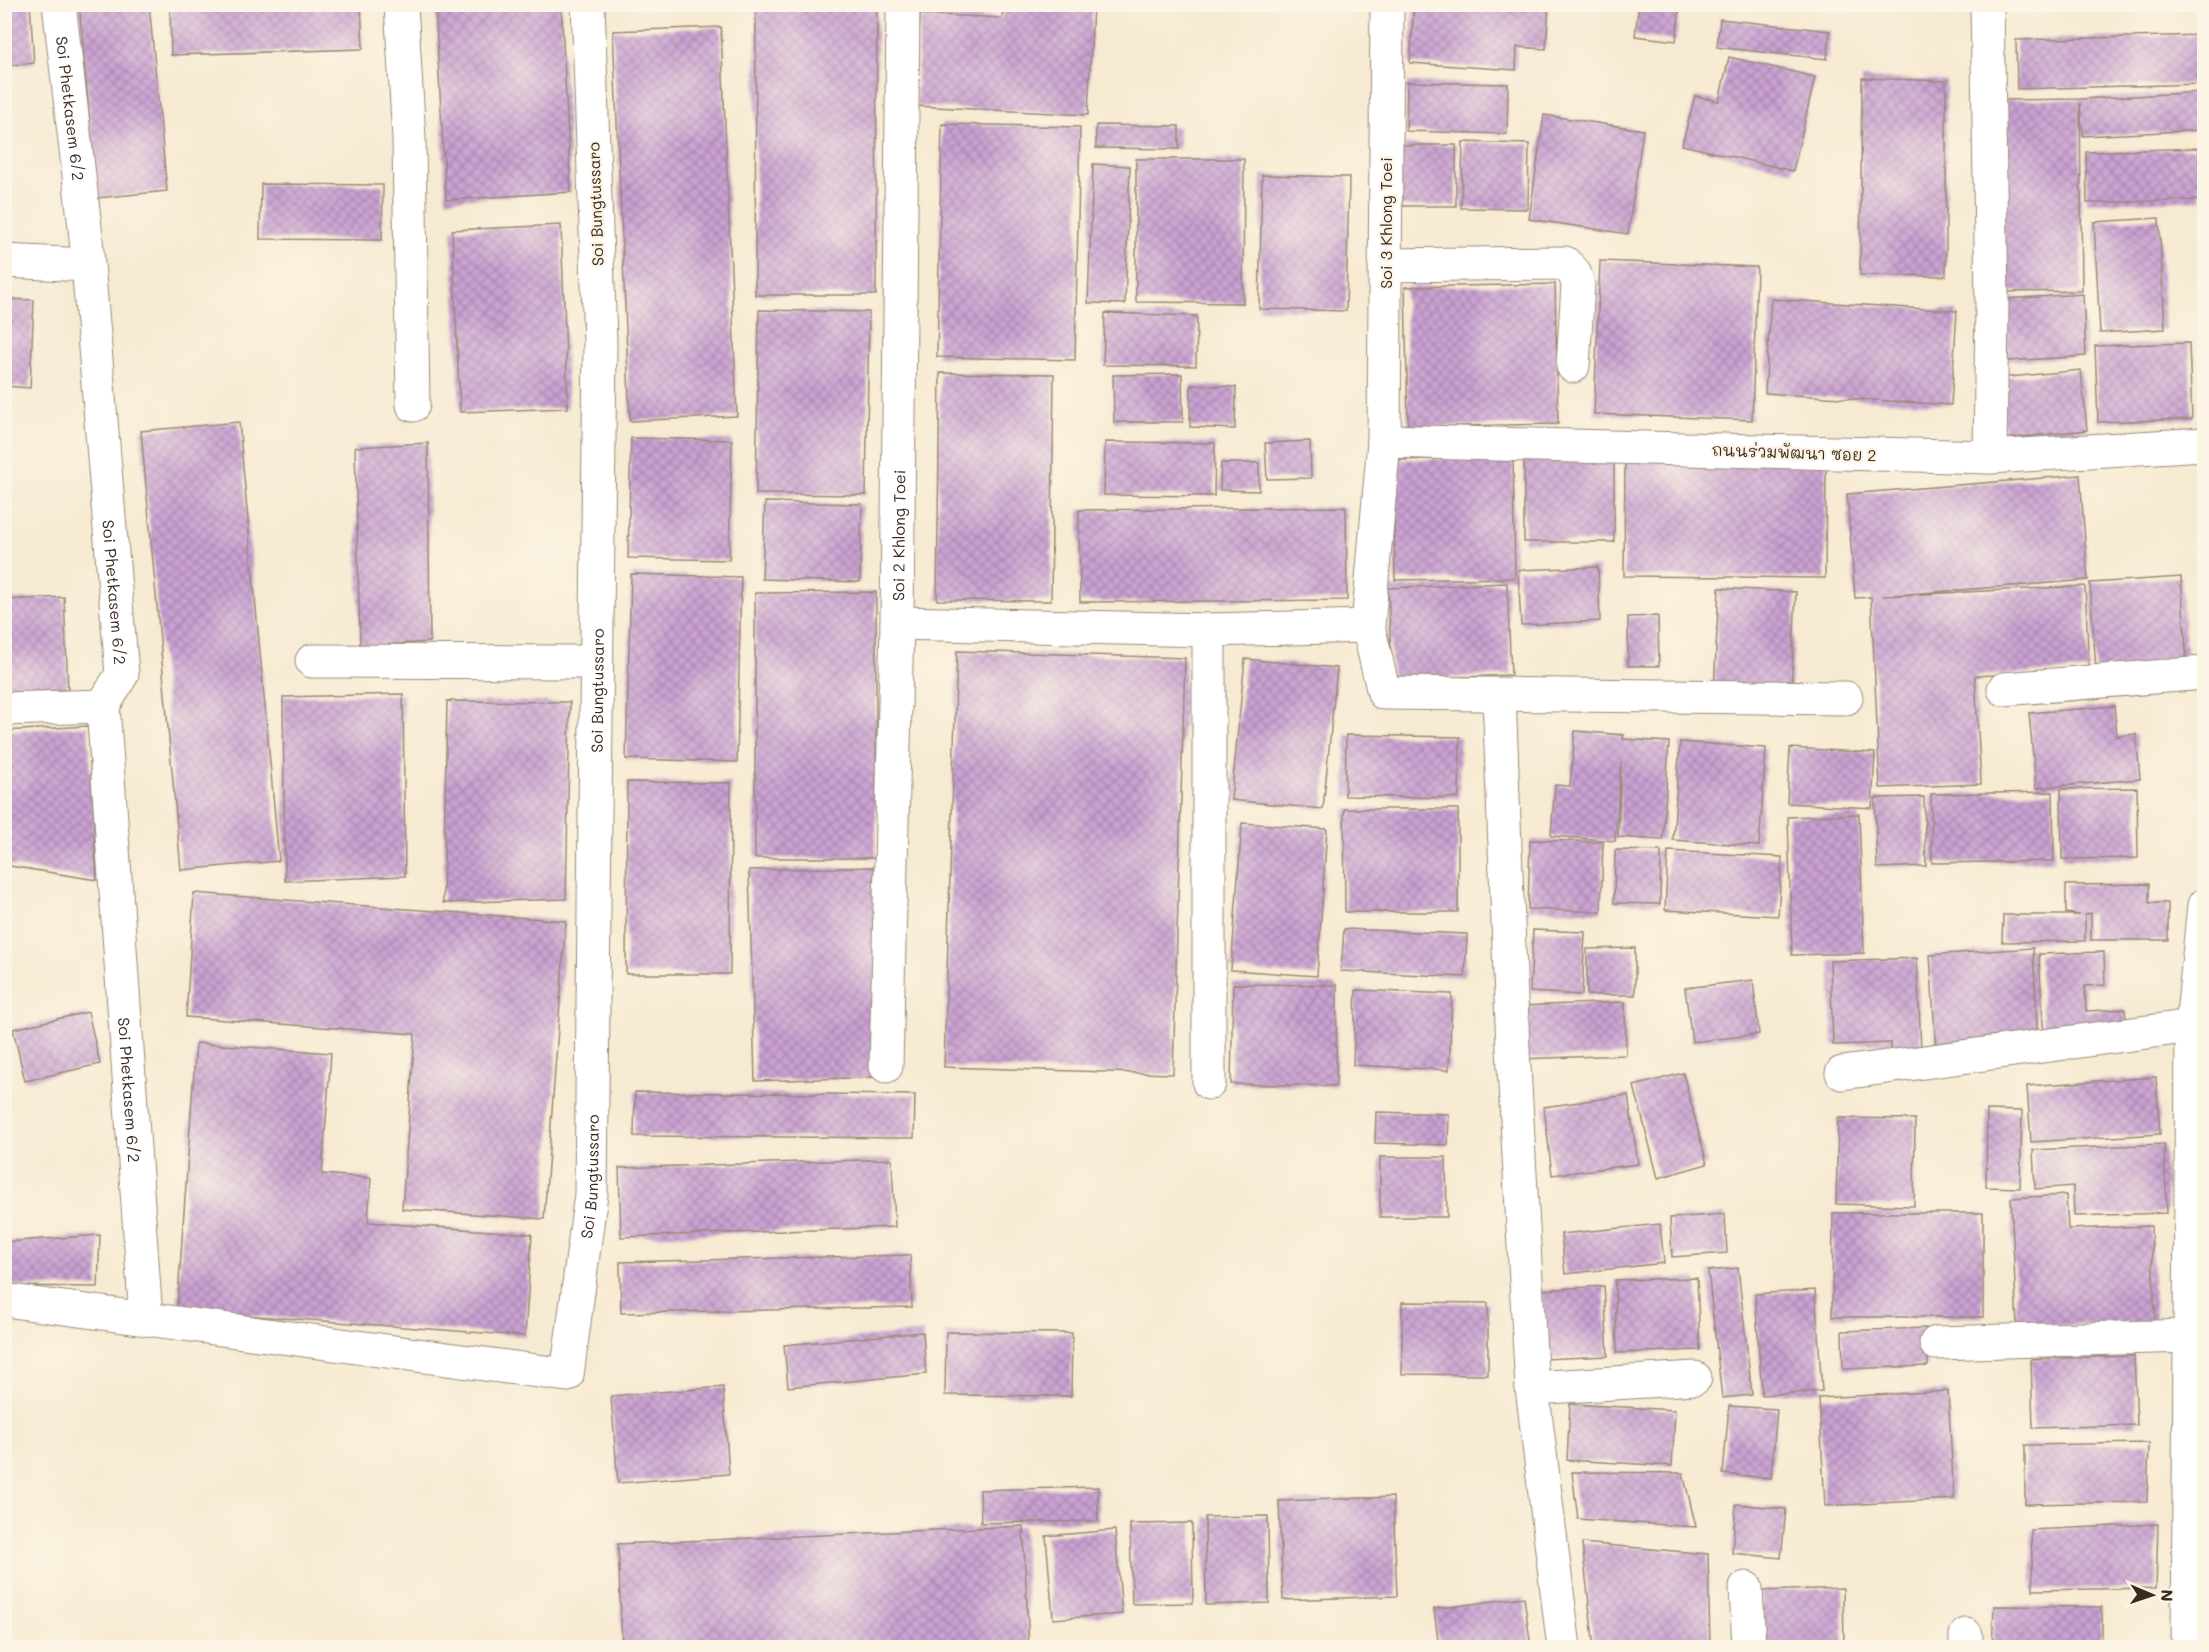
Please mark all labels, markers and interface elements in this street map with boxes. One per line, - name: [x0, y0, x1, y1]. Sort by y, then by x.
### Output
- street label: Soi Phetkasem 6/2: [52, 35, 90, 182]
- street label: Soi Bungtussaro: [582, 142, 608, 266]
- street label: Soi 3 Khlong Toei: [1375, 157, 1396, 289]
- street label: ถนนร่วมพัฒนา ซอย 2: [1711, 438, 1877, 465]
- street label: Soi 2 Khlong Toei: [887, 469, 909, 601]
- street label: Soi Phetkasem 6/2: [99, 519, 132, 666]
- street label: Soi Bungtussaro: [585, 628, 607, 753]
- street label: Soi Phetkasem 6/2: [114, 1017, 145, 1163]
- street label: Soi Bungtussaro: [575, 1114, 602, 1240]
- north arrow: [2122, 1565, 2182, 1625]
- text: N: [2157, 1589, 2178, 1602]

